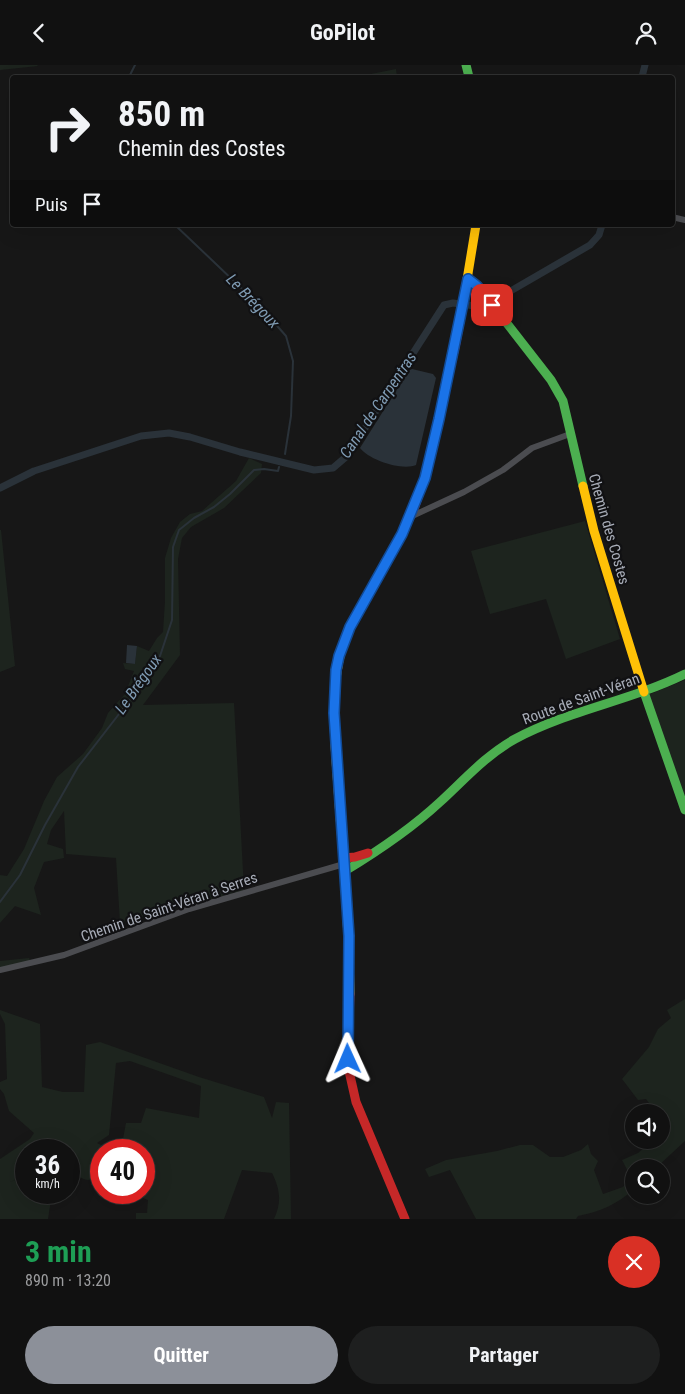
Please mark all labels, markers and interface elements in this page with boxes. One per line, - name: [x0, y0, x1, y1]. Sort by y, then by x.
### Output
- icon: back: [25, 19, 53, 47]
- icon: person: [632, 19, 660, 47]
- text: GoPilot: [310, 20, 375, 45]
- text: 850 m: [118, 94, 205, 135]
- icon: right: [35, 95, 100, 160]
- text: Chemin des Costes: [118, 136, 285, 161]
- icon: arrive: [78, 190, 106, 218]
- text: Puis: [35, 193, 68, 216]
- water label: Le Brégoux: [222, 270, 284, 332]
- pin: [471, 284, 513, 326]
- icon: arrive: [478, 291, 506, 319]
- water label: Canal de Carpentras: [335, 348, 421, 462]
- street label: Chemin des Costes: [585, 472, 633, 586]
- water label: Le Brégoux: [111, 650, 165, 717]
- street label: Route de Saint-Véran: [520, 669, 642, 729]
- street label: Chemin de Saint-Véran à Serres: [78, 868, 260, 946]
- position arrow: [321, 1032, 373, 1084]
- map controls: [625, 1104, 670, 1204]
- button: sound: [625, 1104, 670, 1149]
- speed limit sign: 40: [90, 1139, 155, 1204]
- text: 36: [35, 1151, 60, 1180]
- button: search: [625, 1159, 670, 1204]
- text: km/h: [35, 1177, 60, 1191]
- text: 3 min: [25, 1234, 92, 1269]
- button: close: [608, 1236, 660, 1288]
- text: 890 m · 13:20: [25, 1271, 111, 1290]
- button: Quitter: [25, 1326, 338, 1384]
- button: Partager: [348, 1326, 660, 1384]

